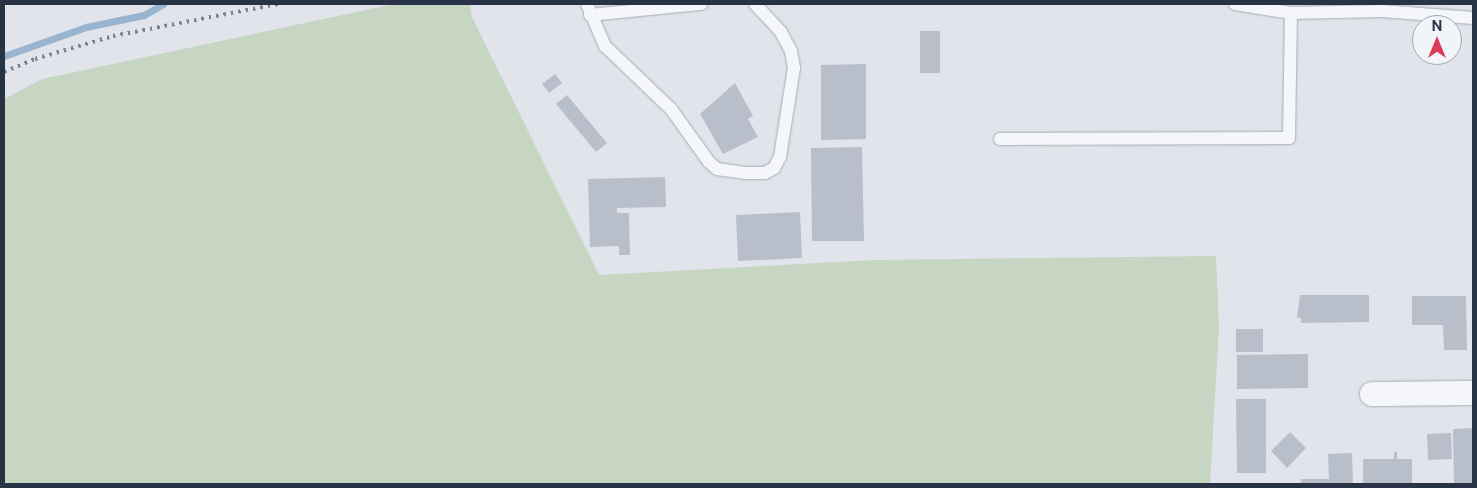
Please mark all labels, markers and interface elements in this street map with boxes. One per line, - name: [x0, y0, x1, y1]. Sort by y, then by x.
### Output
- north arrow: [1412, 15, 1462, 65]
- text: N: [1432, 18, 1442, 34]

